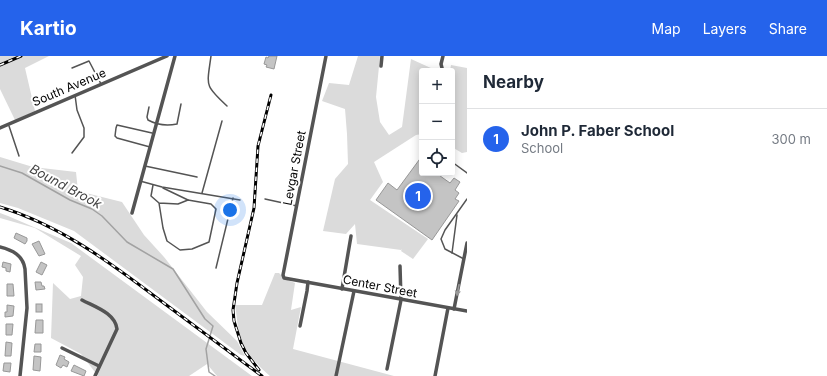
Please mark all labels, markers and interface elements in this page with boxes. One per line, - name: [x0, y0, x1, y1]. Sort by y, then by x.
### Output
- text: Kartio: [20, 17, 77, 40]
- text: Map: [652, 20, 681, 37]
- text: Layers: [703, 20, 747, 37]
- text: Share: [769, 20, 807, 37]
- street label: South Avenue: [30, 65, 108, 109]
- map controls: [419, 68, 455, 176]
- button: +: [419, 68, 455, 104]
- text: Nearby: [483, 72, 544, 92]
- button: −: [419, 104, 455, 140]
- text: John P. Faber School: [521, 121, 674, 140]
- street label: Levgar Street: [279, 129, 309, 207]
- text: 1: [493, 131, 499, 147]
- text: 300 m: [772, 131, 811, 147]
- button: locate: [419, 140, 455, 176]
- text: School: [521, 140, 563, 156]
- water label: Bound Brook: [27, 160, 105, 212]
- pin: 1: [405, 181, 431, 211]
- your location: [220, 200, 240, 220]
- street label: Center Street: [342, 271, 419, 301]
- one-way arrow: [454, 284, 460, 296]

